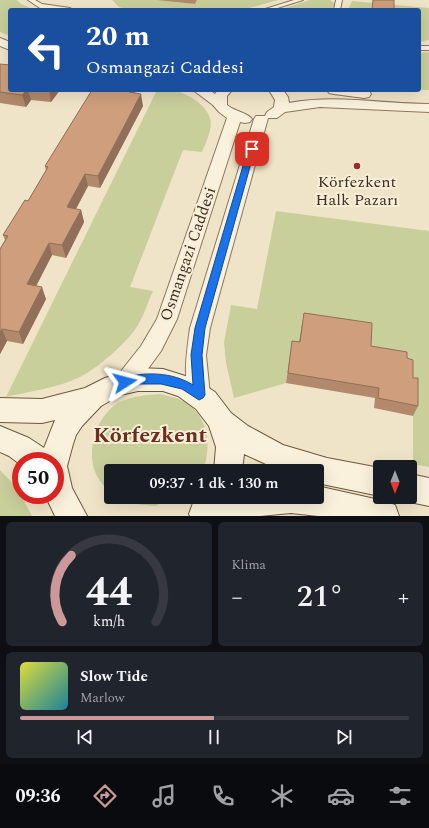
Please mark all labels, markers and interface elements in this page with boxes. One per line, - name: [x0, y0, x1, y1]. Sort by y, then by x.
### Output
- text: 20 m: [86, 15, 150, 58]
- icon: left: [20, 24, 72, 76]
- text: Osmangazi Caddesi: [86, 54, 244, 81]
- pin: [235, 132, 269, 166]
- icon: arrive: [241, 138, 263, 160]
- marker: Körfezkent Halk Pazarı: [352, 161, 362, 171]
- place label: Körfezkent Halk Pazarı: [316, 170, 398, 212]
- street label: Osmangazi Caddesi: [154, 184, 222, 324]
- position arrow: [104, 361, 146, 403]
- district label: Körfezkent: [93, 419, 207, 452]
- speed limit sign: 50: [12, 452, 64, 504]
- north arrow: [373, 460, 417, 504]
- map controls: [373, 460, 417, 504]
- text: 09:37 · 1 dk · 130 m: [150, 472, 278, 495]
- text: Klima: [232, 555, 266, 575]
- text: 44: [85, 561, 132, 624]
- text: 21°: [297, 574, 344, 620]
- text: −: [232, 581, 243, 614]
- text: +: [398, 581, 409, 614]
- text: km/h: [93, 611, 125, 633]
- text: Slow Tide: [80, 665, 148, 688]
- text: Marlow: [80, 688, 125, 708]
- icon: previous: [74, 726, 96, 748]
- icon: pause: [203, 726, 225, 748]
- icon: next: [333, 726, 355, 748]
- icon: directions: [91, 782, 119, 810]
- icon: music: [150, 782, 178, 810]
- icon: phone: [209, 782, 237, 810]
- icon: climate: [268, 782, 296, 810]
- icon: car: [327, 782, 355, 810]
- icon: filters: [386, 782, 414, 810]
- text: 09:36: [15, 783, 61, 810]

